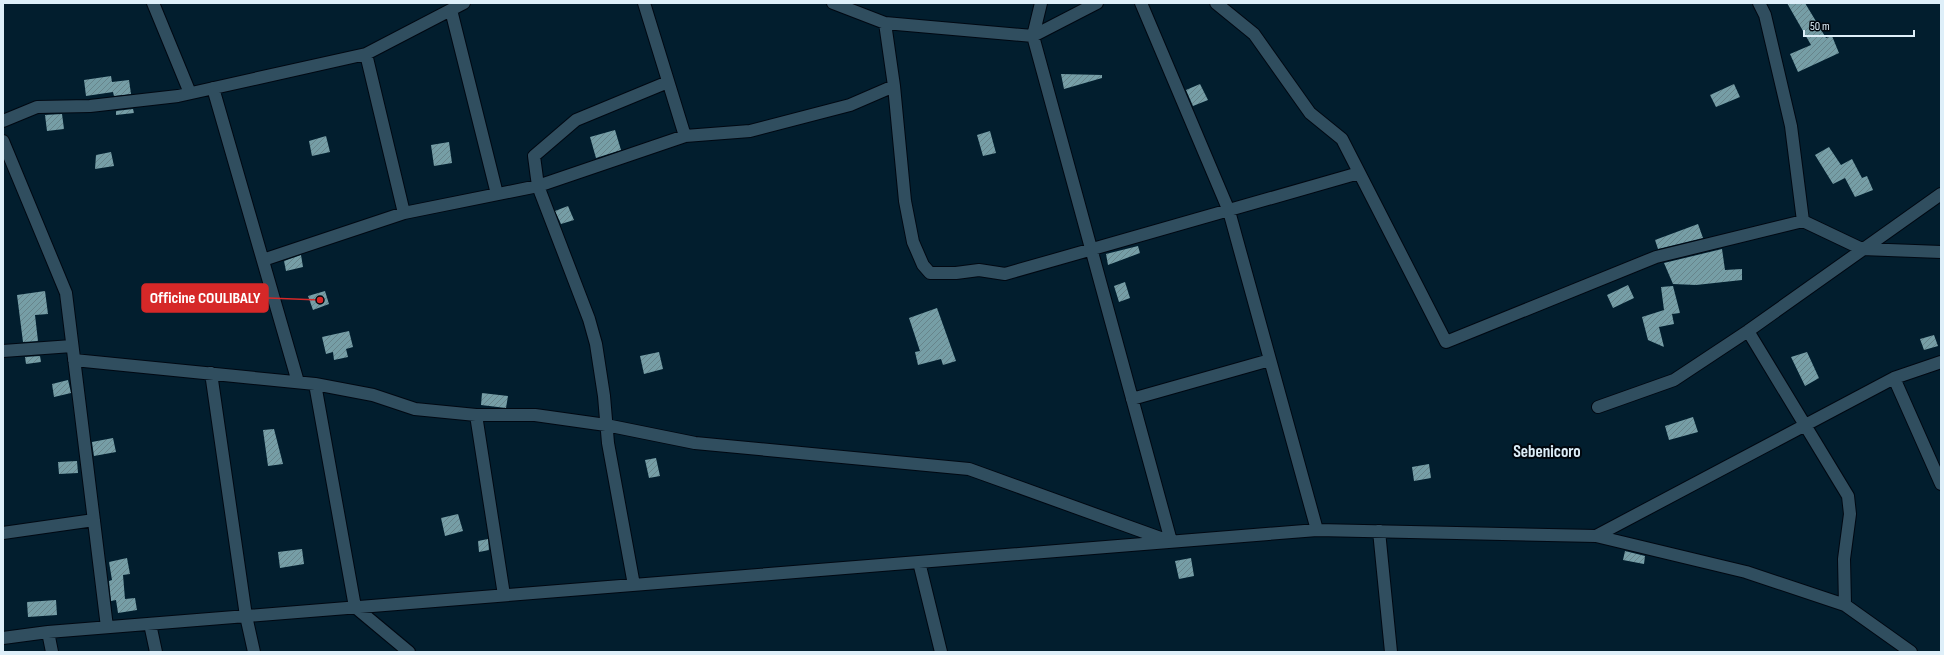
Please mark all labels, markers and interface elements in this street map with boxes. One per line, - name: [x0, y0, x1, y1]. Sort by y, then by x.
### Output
- scale bar: [1804, 12, 1914, 38]
- text: 50 m: [1810, 19, 1830, 34]
- callout: Officine COULIBALY: [142, 284, 268, 312]
- text: Officine COULIBALY: [150, 289, 261, 308]
- district label: Sebenicoro: [1513, 442, 1581, 462]

